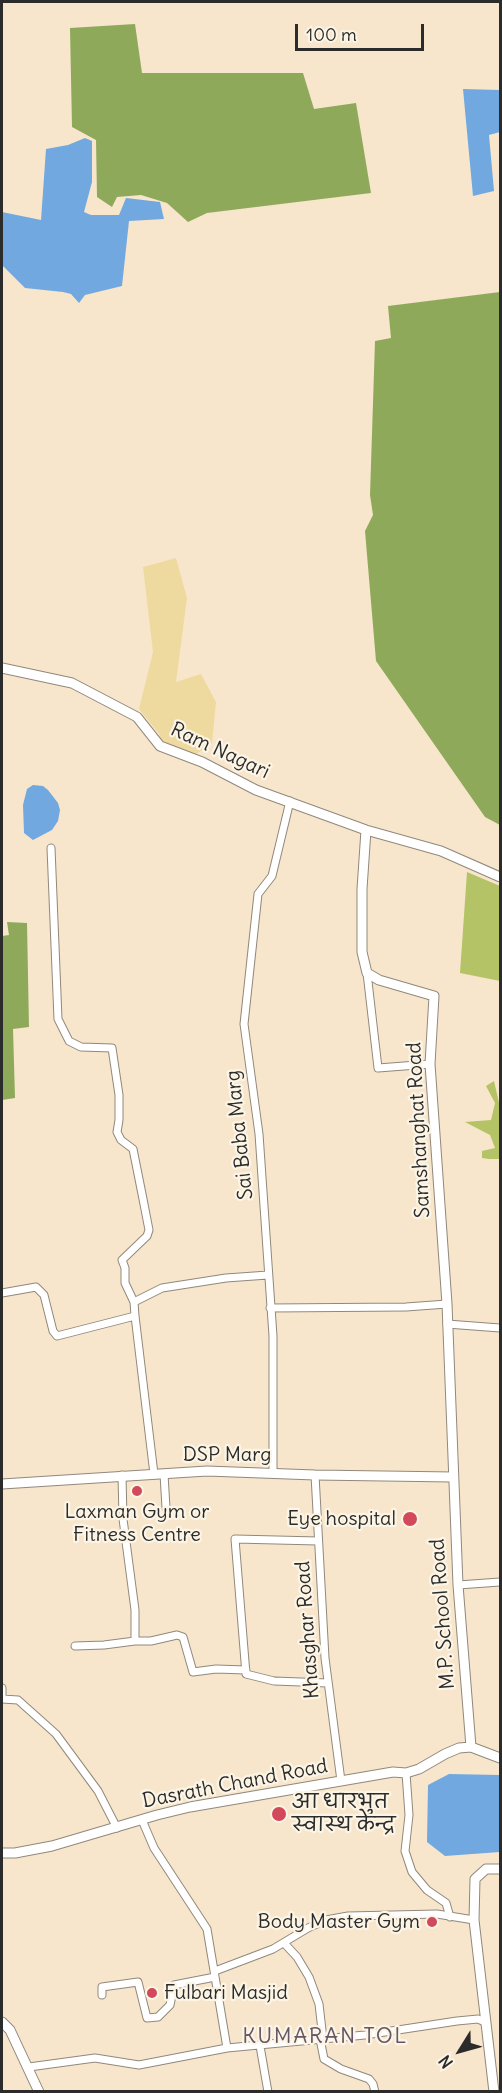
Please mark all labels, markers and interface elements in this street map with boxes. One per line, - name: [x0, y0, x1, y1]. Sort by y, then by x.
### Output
- scale bar: [298, 12, 427, 50]
- text: 100 m: [306, 23, 357, 46]
- street label: Ram Nagari: [167, 718, 273, 784]
- street label: Samshanghat Road: [402, 1041, 436, 1219]
- street label: Sai Baba Marg: [221, 1069, 259, 1201]
- street label: DSP Marg: [183, 1443, 271, 1467]
- marker: Laxman Gym or Fitness Centre: [130, 1484, 144, 1498]
- place label: Laxman Gym or Fitness Centre: [65, 1500, 209, 1547]
- place label: Eye hospital: [287, 1507, 396, 1531]
- marker: Eye hospital: [401, 1510, 419, 1528]
- street label: M.P. School Road: [426, 1538, 460, 1690]
- street label: Khasghar Road: [291, 1560, 325, 1700]
- street label: Dasrath Chand Road: [140, 1754, 330, 1814]
- place label: आ धारभुत स्वास्थ केन्द्र: [292, 1790, 396, 1837]
- marker: आ धारभुत स्वास्थ केन्द्र: [270, 1805, 288, 1823]
- place label: Body Master Gym: [258, 1910, 420, 1934]
- marker: Body Master Gym: [425, 1915, 439, 1929]
- place label: Fulbari Masjid: [164, 1981, 288, 2005]
- marker: Fulbari Masjid: [145, 1986, 159, 2000]
- north arrow: [430, 2021, 490, 2081]
- district label: KUMARAN TOL: [242, 2024, 408, 2050]
- text: N: [434, 2051, 457, 2072]

